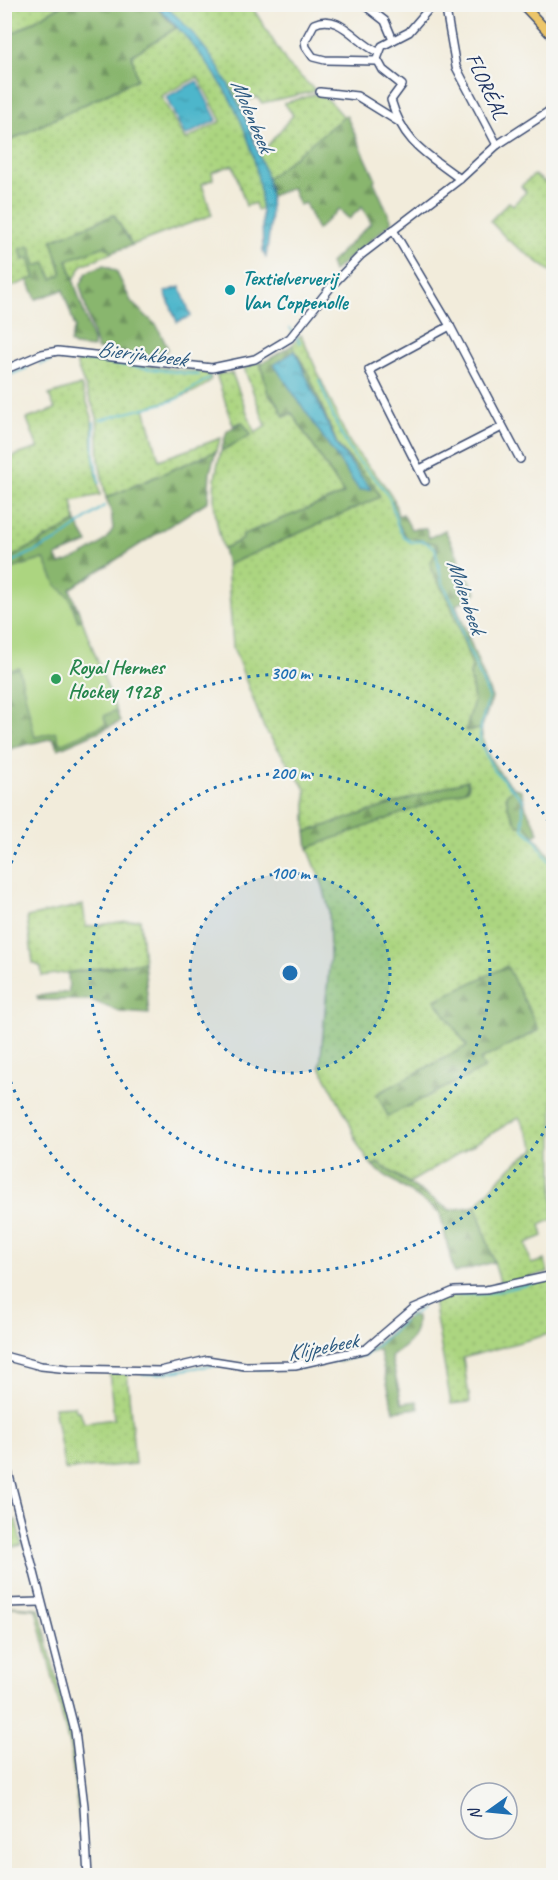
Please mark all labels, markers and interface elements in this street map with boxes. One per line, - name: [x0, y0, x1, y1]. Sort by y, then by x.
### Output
- street label: FLORÉAL: [460, 49, 514, 124]
- water label: Molenbeek: [224, 75, 281, 160]
- place label: Textielververij Van Coppenolle: [242, 265, 350, 315]
- marker: Textielververij Van Coppenolle: [223, 283, 237, 297]
- water label: Bierijnkbeek: [96, 335, 192, 374]
- water label: Molenbeek: [440, 556, 493, 641]
- place label: Royal Hermes Hockey 1928: [68, 654, 167, 704]
- text: 300 m: [271, 662, 311, 684]
- marker: Royal Hermes Hockey 1928: [49, 672, 63, 686]
- text: 200 m: [271, 762, 311, 784]
- text: 100 m: [271, 862, 311, 884]
- centre of rings: [280, 963, 300, 983]
- water label: Klijpebeek: [285, 1326, 364, 1367]
- north arrow: [459, 1781, 519, 1841]
- text: N: [464, 1804, 486, 1822]

